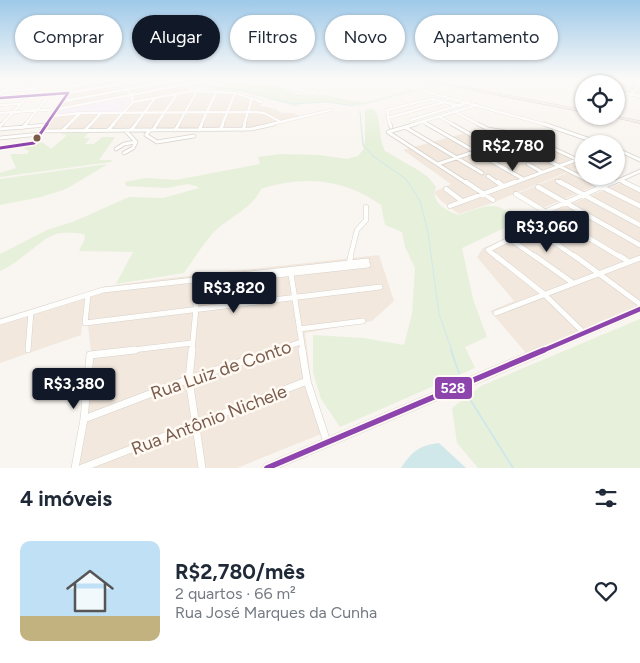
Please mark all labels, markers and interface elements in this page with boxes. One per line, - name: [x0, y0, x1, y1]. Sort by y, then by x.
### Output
- chip: Comprar: [15, 15, 122, 60]
- chip: Alugar: [132, 15, 220, 60]
- chip: Filtros: [230, 15, 315, 60]
- chip: Novo: [325, 15, 405, 60]
- chip: Apartamento: [415, 15, 558, 60]
- map controls: [575, 75, 625, 185]
- button: locate: [575, 75, 625, 125]
- pin: R$2,780: [467, 130, 559, 172]
- unlabelled marker: [32, 133, 42, 143]
- button: layers: [575, 135, 625, 185]
- text: R$2,780: [482, 136, 544, 155]
- pin: R$3,060: [501, 210, 593, 253]
- text: R$3,060: [516, 217, 578, 236]
- pin: R$3,820: [188, 272, 280, 314]
- text: R$3,820: [203, 278, 265, 297]
- street label: Rua Luiz de Conto: [148, 336, 294, 404]
- pin: R$3,380: [28, 368, 120, 410]
- text: R$3,380: [43, 374, 105, 393]
- line badge: 528: [434, 376, 473, 400]
- street label: Rua Antônio Nichele: [128, 380, 290, 460]
- text: 528: [441, 380, 465, 397]
- icon: filters: [592, 484, 620, 512]
- text: 4 imóveis: [20, 486, 112, 511]
- text: R$2,780/mês: [175, 559, 305, 584]
- icon: home: [60, 561, 120, 621]
- icon: heart: [592, 577, 620, 605]
- text: 2 quartos · 66 m²: [175, 584, 296, 603]
- text: Rua José Marques da Cunha: [175, 603, 377, 622]

